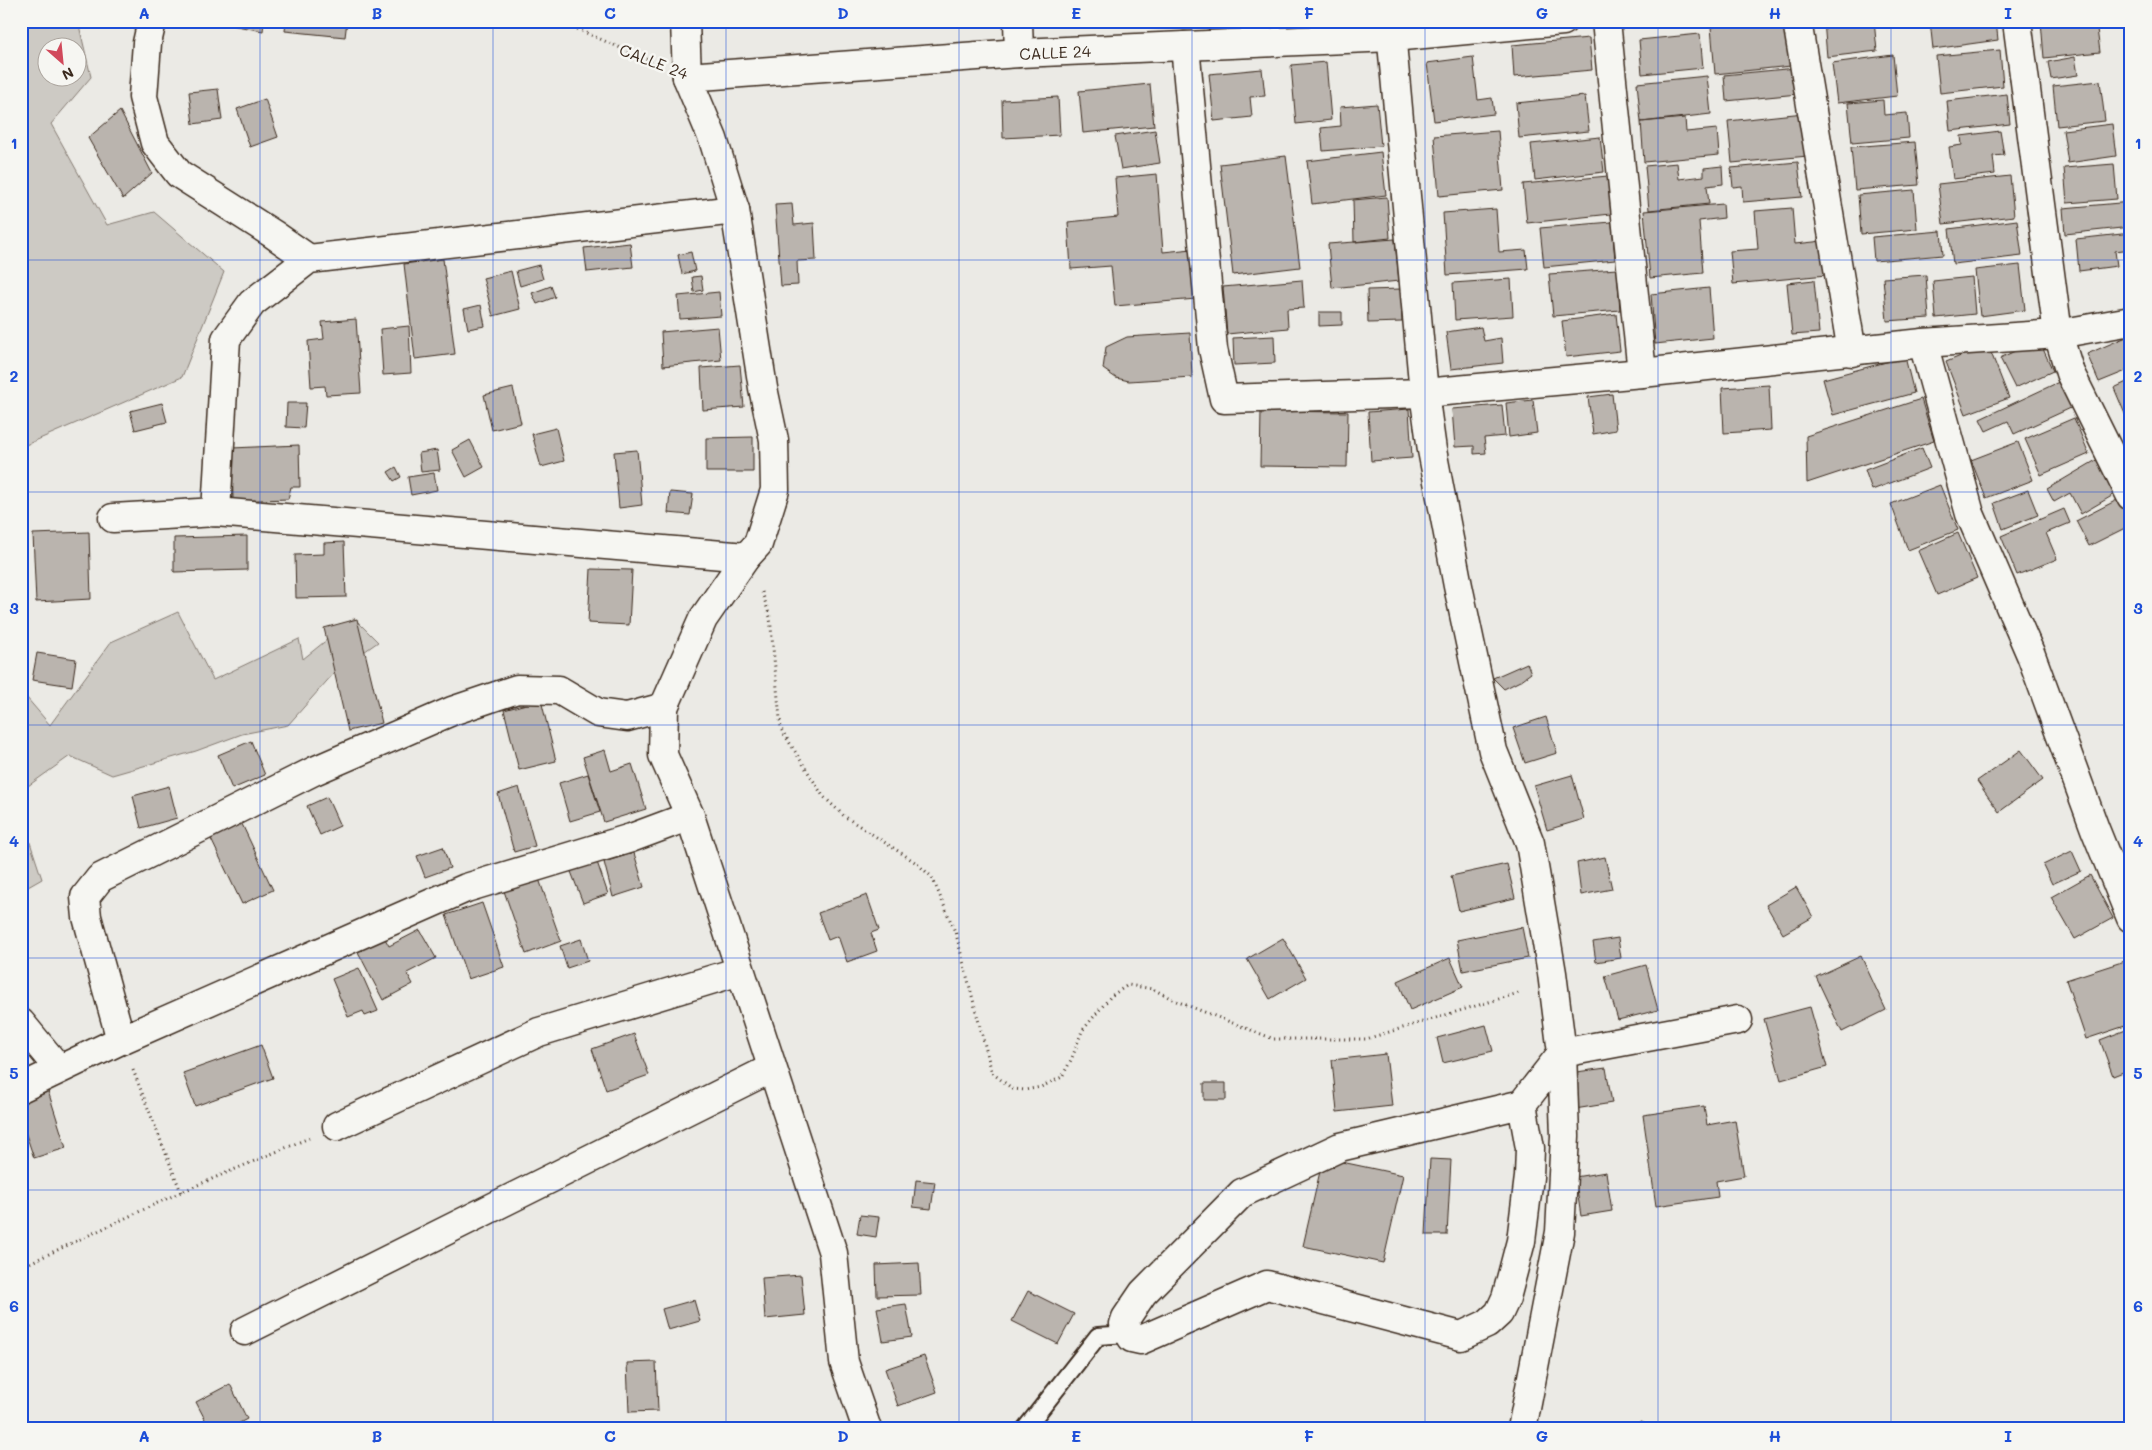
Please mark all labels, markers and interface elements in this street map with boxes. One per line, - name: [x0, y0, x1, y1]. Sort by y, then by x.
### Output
- text: A: [138, 2, 150, 23]
- text: B: [372, 2, 382, 23]
- text: C: [604, 2, 616, 23]
- text: D: [837, 2, 849, 23]
- text: E: [1071, 2, 1081, 23]
- text: F: [1304, 2, 1314, 23]
- text: G: [1536, 2, 1548, 23]
- text: H: [1769, 2, 1781, 23]
- text: I: [2004, 2, 2012, 23]
- north arrow: [38, 38, 88, 88]
- street label: CALLE 24: [617, 38, 692, 84]
- street label: CALLE 24: [1019, 39, 1092, 63]
- text: N: [59, 63, 77, 85]
- text: 1: [10, 132, 18, 153]
- text: 1: [2134, 132, 2142, 153]
- text: 2: [10, 365, 19, 386]
- text: 2: [2134, 365, 2143, 386]
- text: 3: [9, 597, 19, 618]
- text: 3: [2133, 597, 2143, 618]
- text: 4: [9, 830, 19, 851]
- text: 4: [2133, 830, 2143, 851]
- text: 5: [9, 1062, 19, 1083]
- text: 5: [2133, 1062, 2143, 1083]
- text: 6: [9, 1295, 19, 1316]
- text: 6: [2133, 1295, 2143, 1316]
- text: A: [138, 1425, 150, 1446]
- text: B: [372, 1425, 382, 1446]
- text: C: [604, 1425, 616, 1446]
- text: D: [837, 1425, 849, 1446]
- text: E: [1071, 1425, 1081, 1446]
- text: F: [1304, 1425, 1314, 1446]
- text: G: [1536, 1425, 1548, 1446]
- text: H: [1769, 1425, 1781, 1446]
- text: I: [2004, 1425, 2012, 1446]

